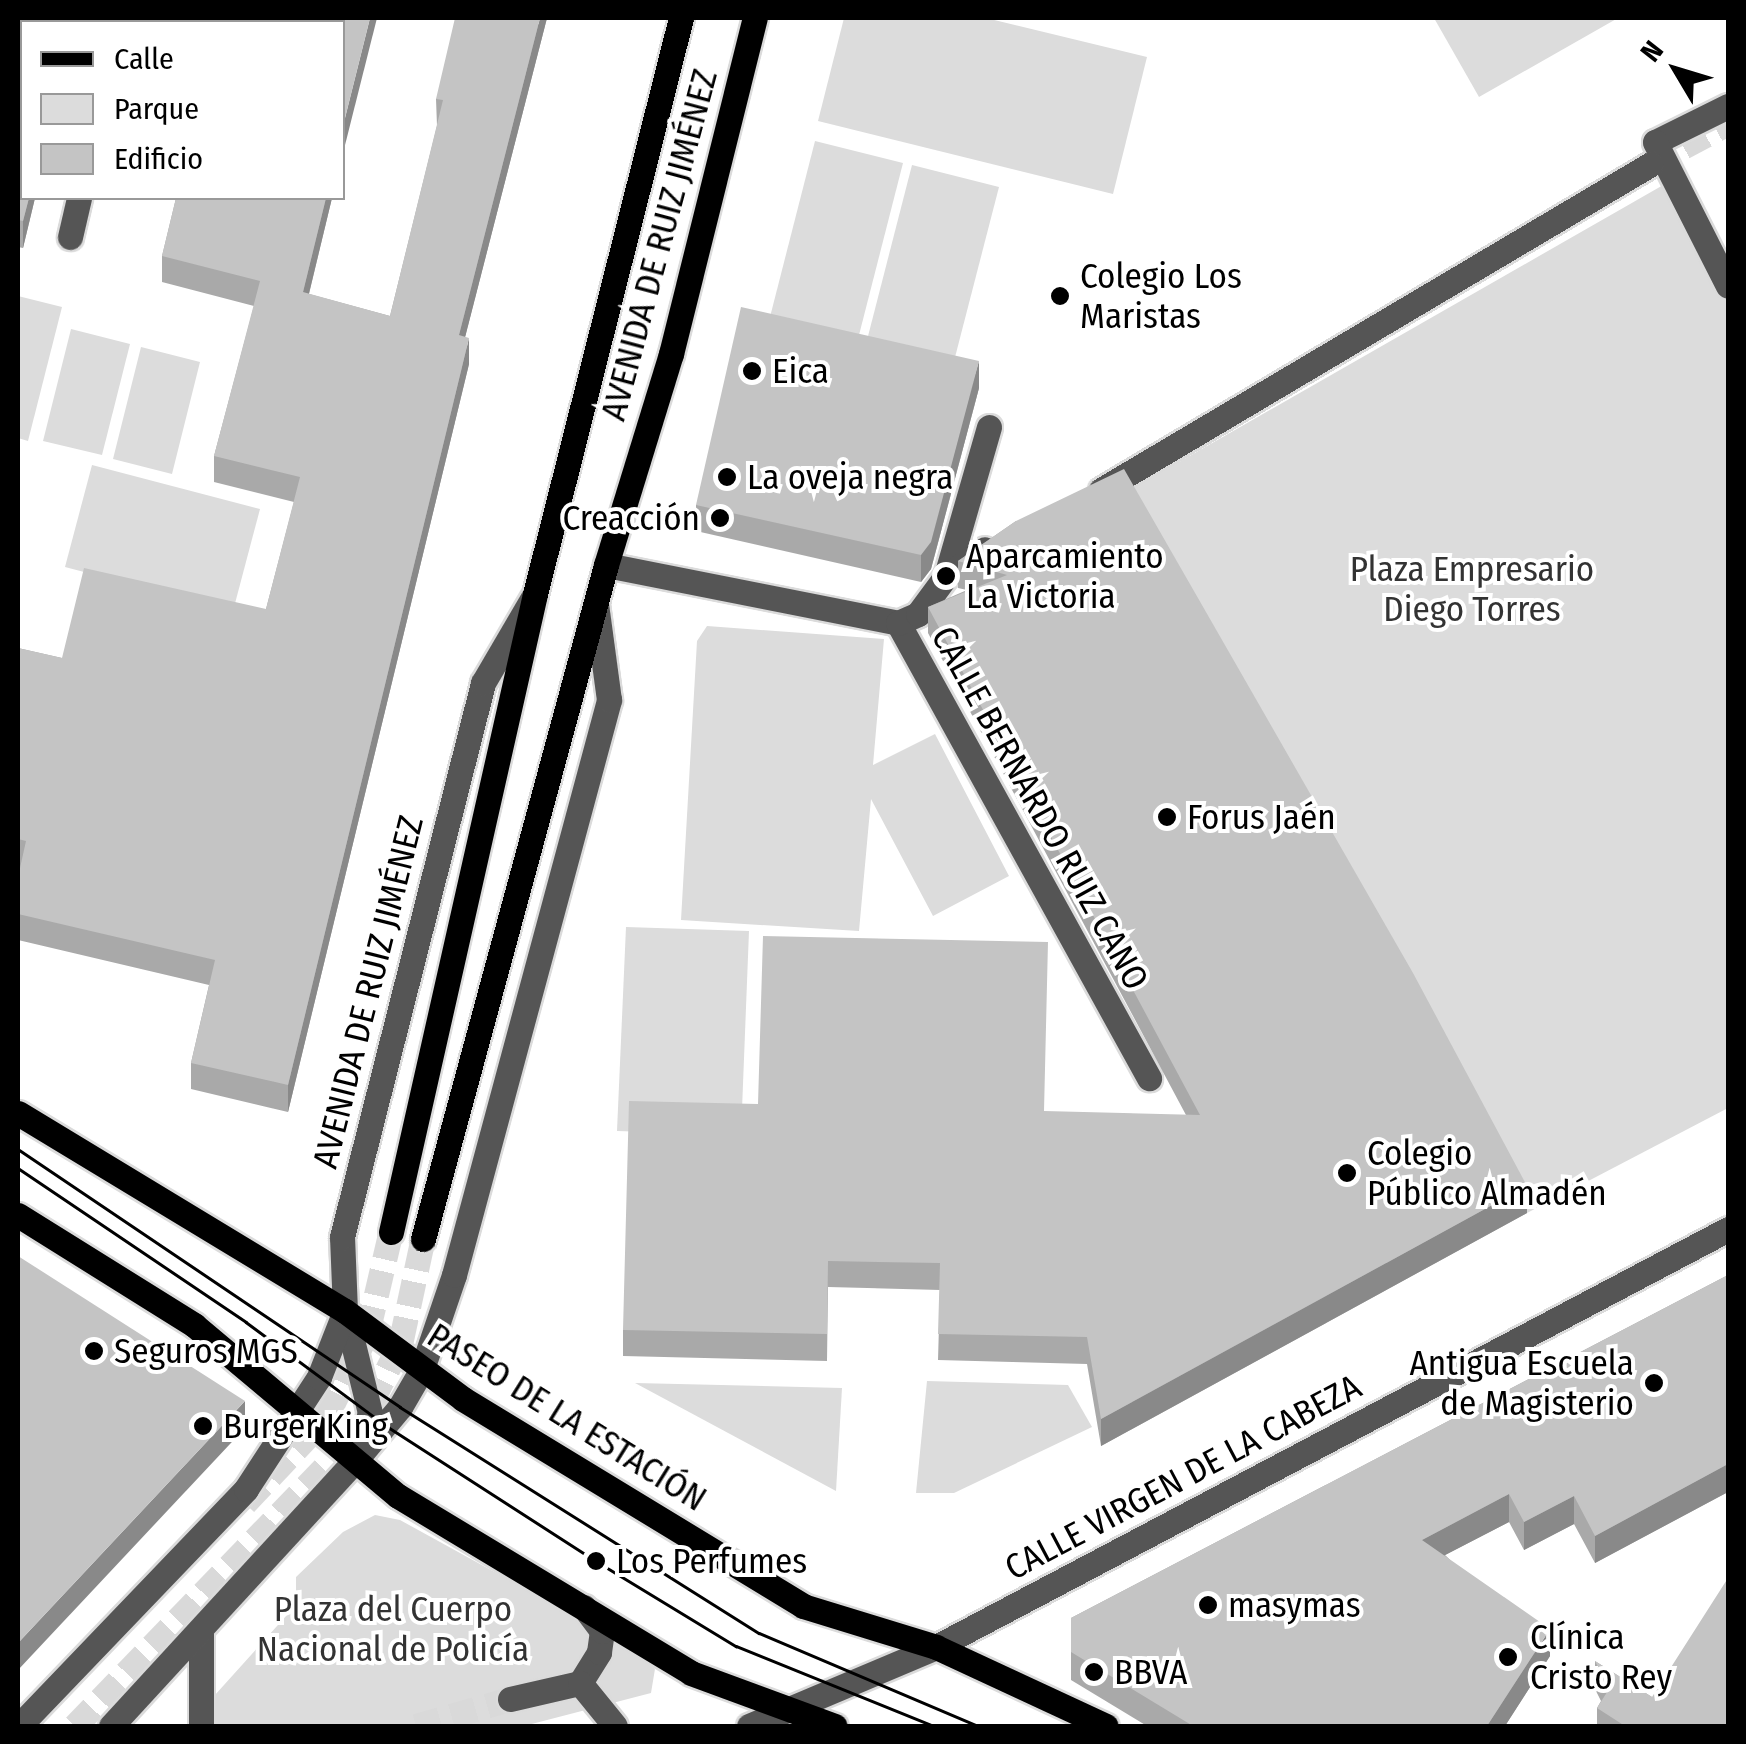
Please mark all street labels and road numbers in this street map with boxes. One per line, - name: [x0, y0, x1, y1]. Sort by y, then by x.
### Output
- street label: AVENIDA DE RUIZ JIMÉNEZ: [592, 65, 726, 425]
- street label: CALLE BERNARDO RUIZ CANO: [923, 619, 1157, 997]
- street label: AVENIDA DE RUIZ JIMÉNEZ: [304, 812, 432, 1172]
- street label: PASEO DE LA ESTACIÓN: [420, 1314, 714, 1520]
- street label: CALLE VIRGEN DE LA CABEZA: [998, 1365, 1368, 1589]

